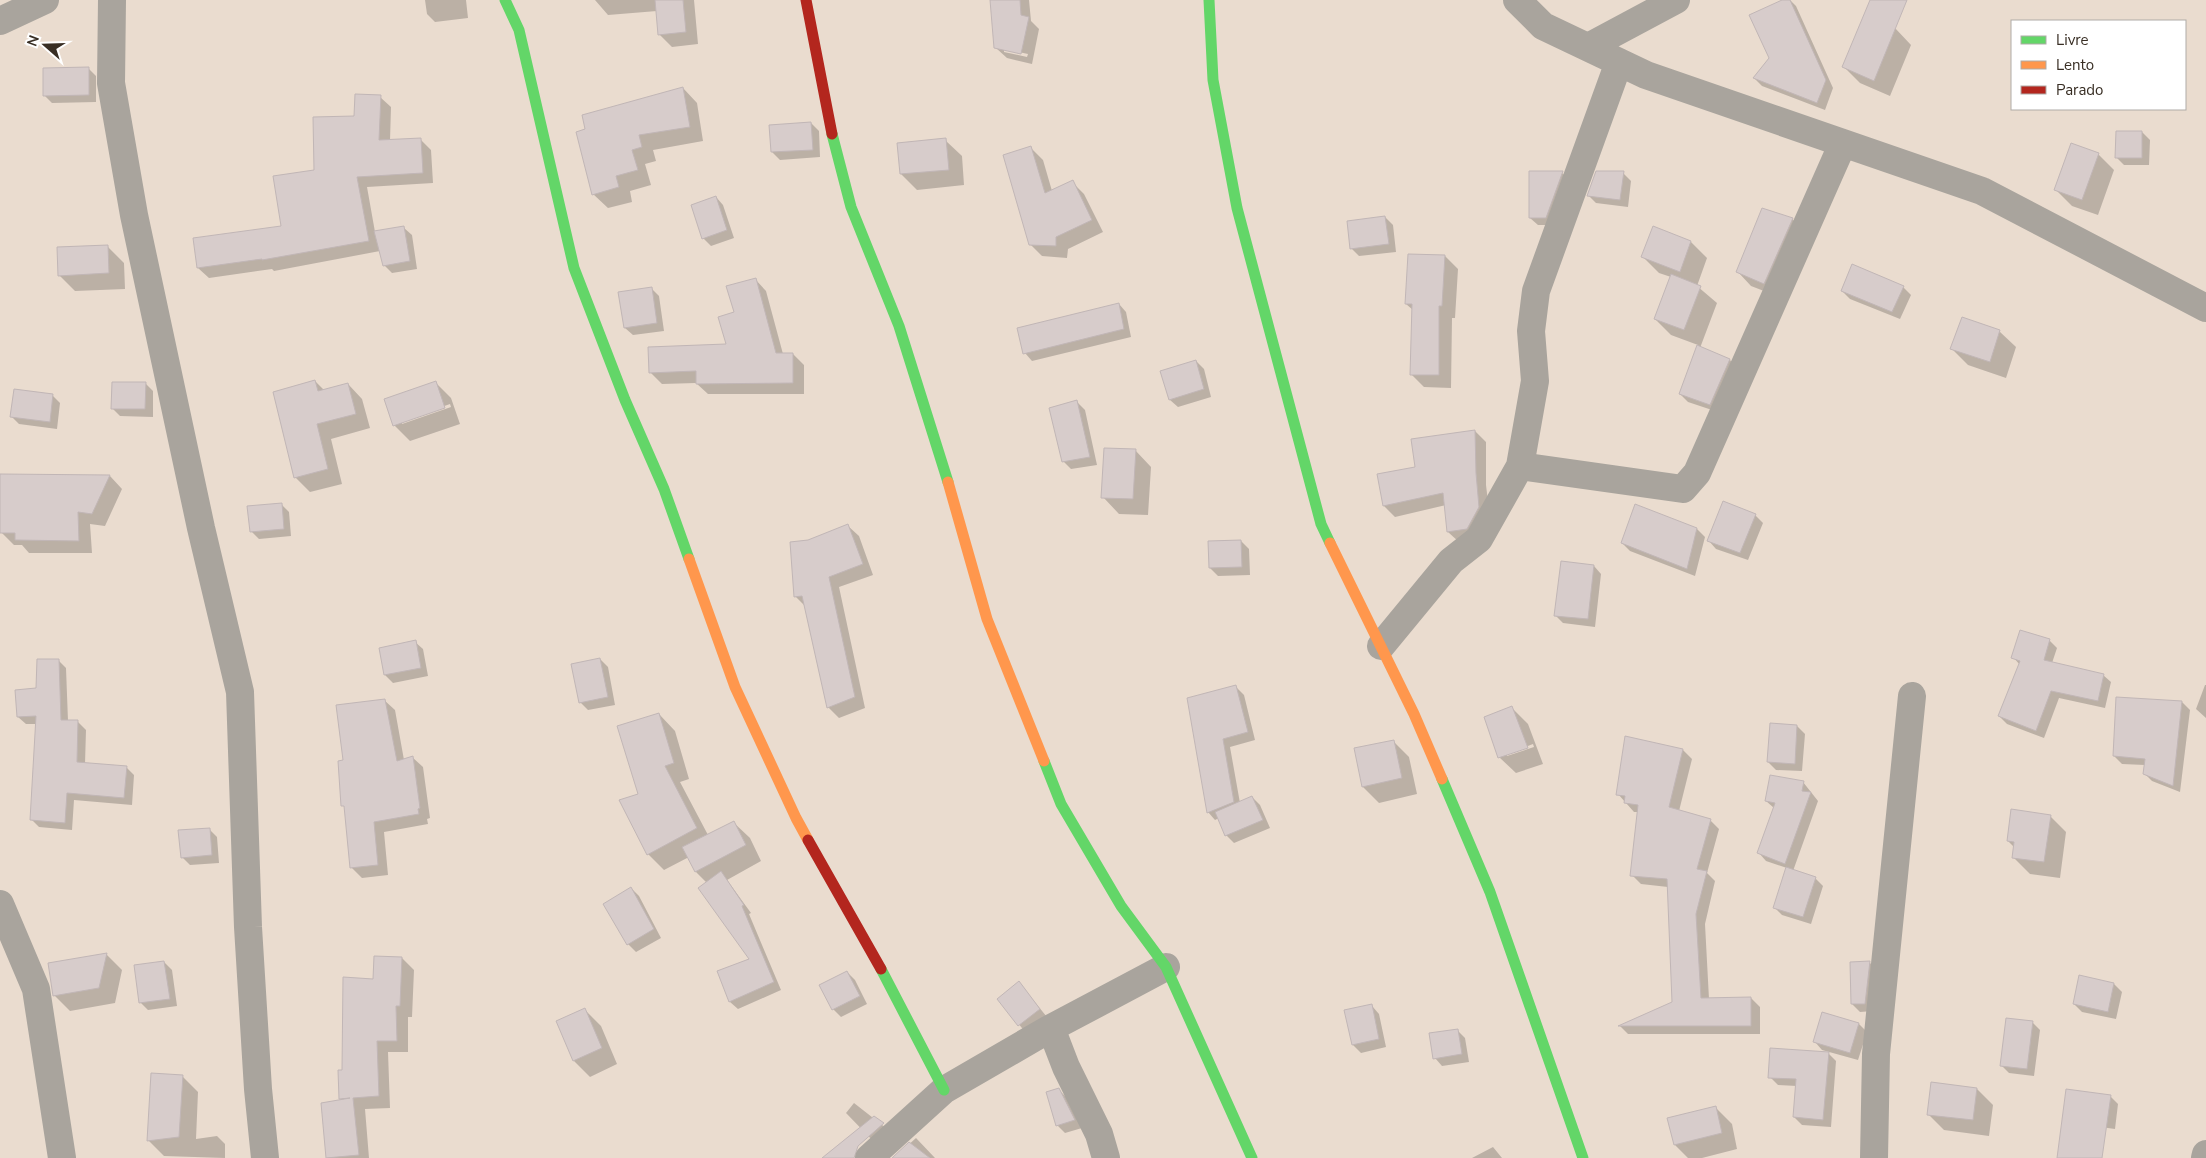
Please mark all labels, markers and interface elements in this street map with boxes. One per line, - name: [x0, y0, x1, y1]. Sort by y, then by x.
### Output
- north arrow: [20, 20, 70, 70]
- legend: [2011, 20, 2186, 110]
- text: Livre: [2056, 30, 2089, 50]
- text: N: [23, 33, 44, 49]
- text: Lento: [2056, 55, 2094, 75]
- text: Parado: [2056, 80, 2103, 100]

